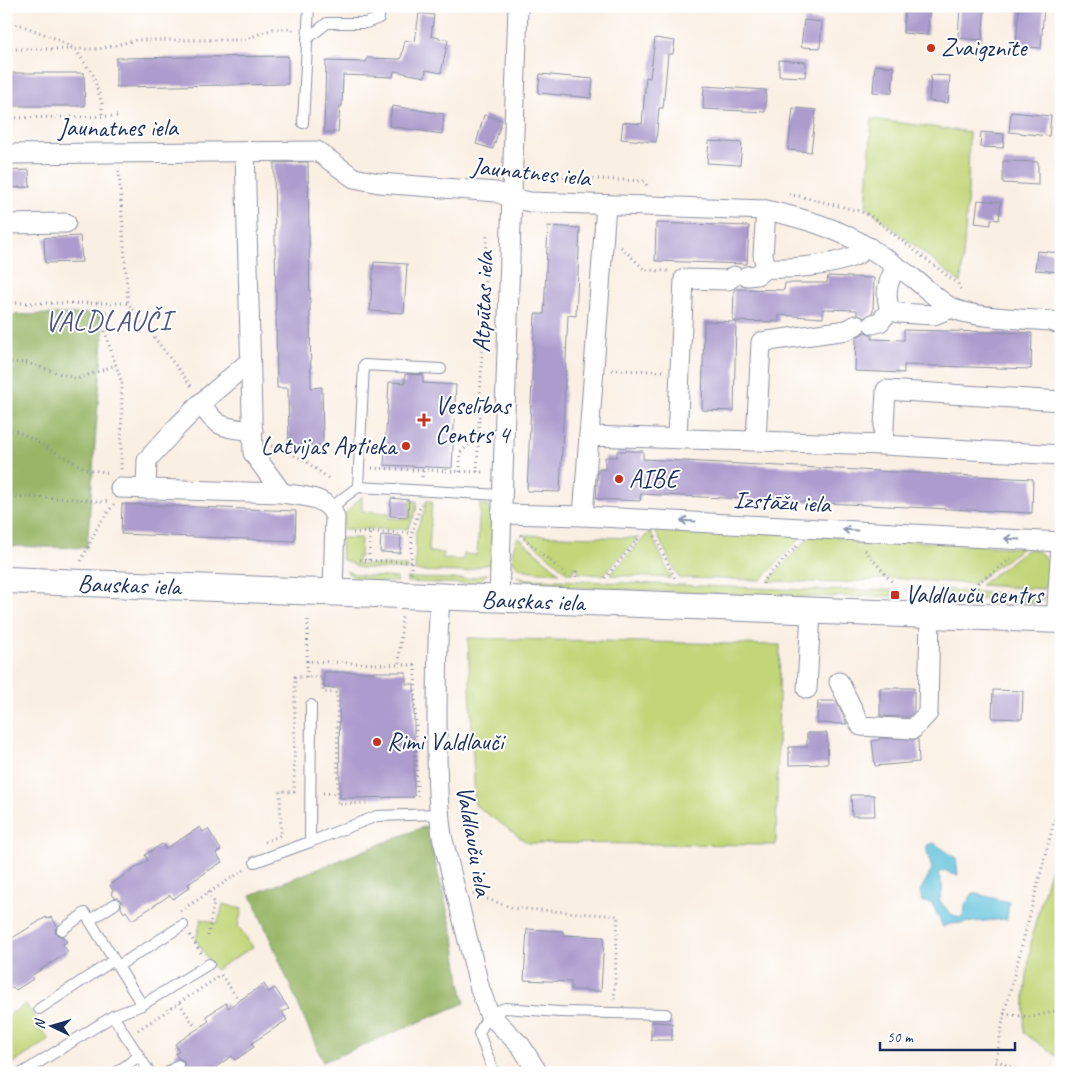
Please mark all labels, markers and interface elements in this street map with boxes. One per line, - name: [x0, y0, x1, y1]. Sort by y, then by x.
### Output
- place label: Zvaigznīte: [941, 32, 1028, 64]
- marker: Zvaigznīte: [925, 42, 937, 54]
- street label: Jaunatnes iela: [57, 112, 180, 144]
- street label: Jaunatnes iela: [469, 150, 594, 194]
- street label: Atpūtas iela: [465, 249, 501, 353]
- district label: VALDLAUČI: [45, 303, 176, 338]
- place label: Veselības Centrs 4: [435, 390, 513, 451]
- marker: Veselības Centrs 4: [417, 413, 431, 427]
- place label: Latvijas Aptieka: [261, 430, 399, 462]
- marker: Latvijas Aptieka: [400, 440, 412, 452]
- place label: AIBE: [629, 463, 681, 495]
- marker: AIBE: [613, 473, 625, 485]
- street label: Izstāžu iela: [733, 483, 833, 521]
- one-way arrow: [680, 517, 696, 526]
- one-way arrow: [842, 526, 858, 535]
- one-way arrow: [1004, 535, 1020, 544]
- street label: Bauskas iela: [77, 567, 184, 603]
- place label: Valdlauču centrs: [905, 579, 1045, 611]
- street label: Bauskas iela: [481, 583, 588, 619]
- marker: Valdlauču centrs: [889, 589, 901, 601]
- place label: Rimi Valdlauči: [387, 726, 507, 758]
- marker: Rimi Valdlauči: [371, 736, 383, 748]
- street label: Valdlauču iela: [449, 783, 500, 901]
- north arrow: [28, 1002, 78, 1052]
- text: N: [31, 1018, 49, 1030]
- scale bar: [880, 1019, 1014, 1051]
- text: 50 m: [887, 1028, 914, 1047]

